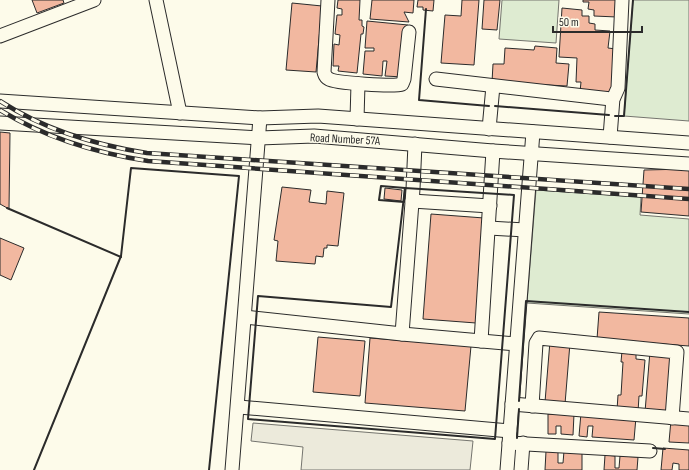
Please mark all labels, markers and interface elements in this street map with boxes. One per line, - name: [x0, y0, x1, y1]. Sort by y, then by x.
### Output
- scale bar: [553, 8, 642, 34]
- text: 50 m: [559, 15, 579, 30]
- street label: Road Number 57A: [309, 130, 381, 149]

